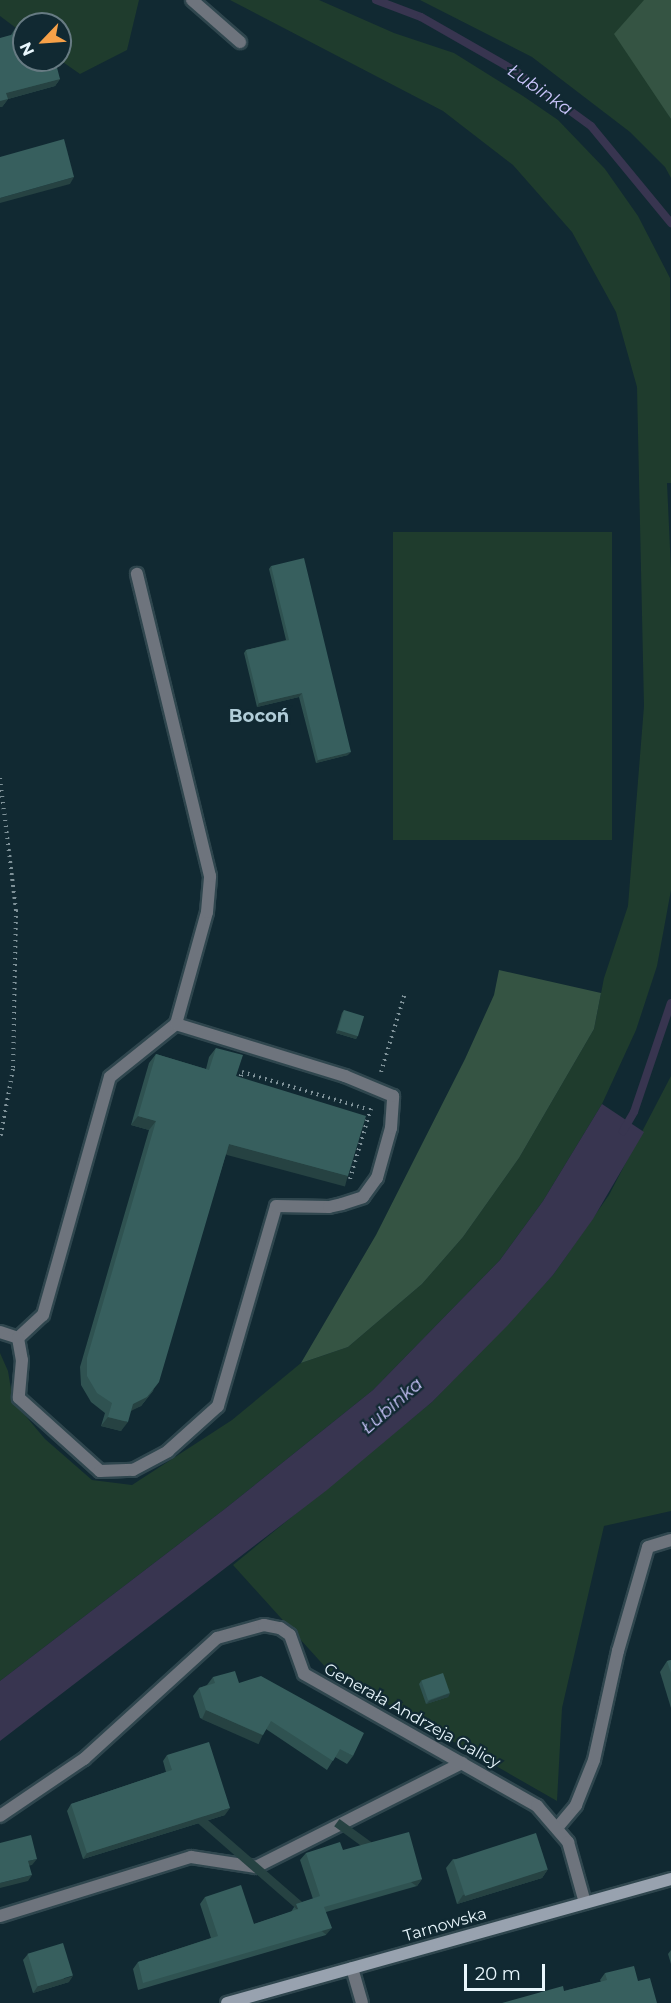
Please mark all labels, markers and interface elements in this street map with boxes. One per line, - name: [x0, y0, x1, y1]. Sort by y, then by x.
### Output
- north arrow: [12, 12, 72, 72]
- text: N: [16, 39, 38, 59]
- water label: Łubinka: [503, 60, 577, 120]
- district label: Bocoń: [229, 705, 289, 727]
- water label: Łubinka: [357, 1373, 427, 1439]
- street label: Generała Andrzeja Galicy: [320, 1659, 504, 1773]
- street label: Tarnowska: [401, 1904, 489, 1946]
- scale bar: [467, 1952, 548, 1990]
- text: 20 m: [475, 1963, 521, 1985]

